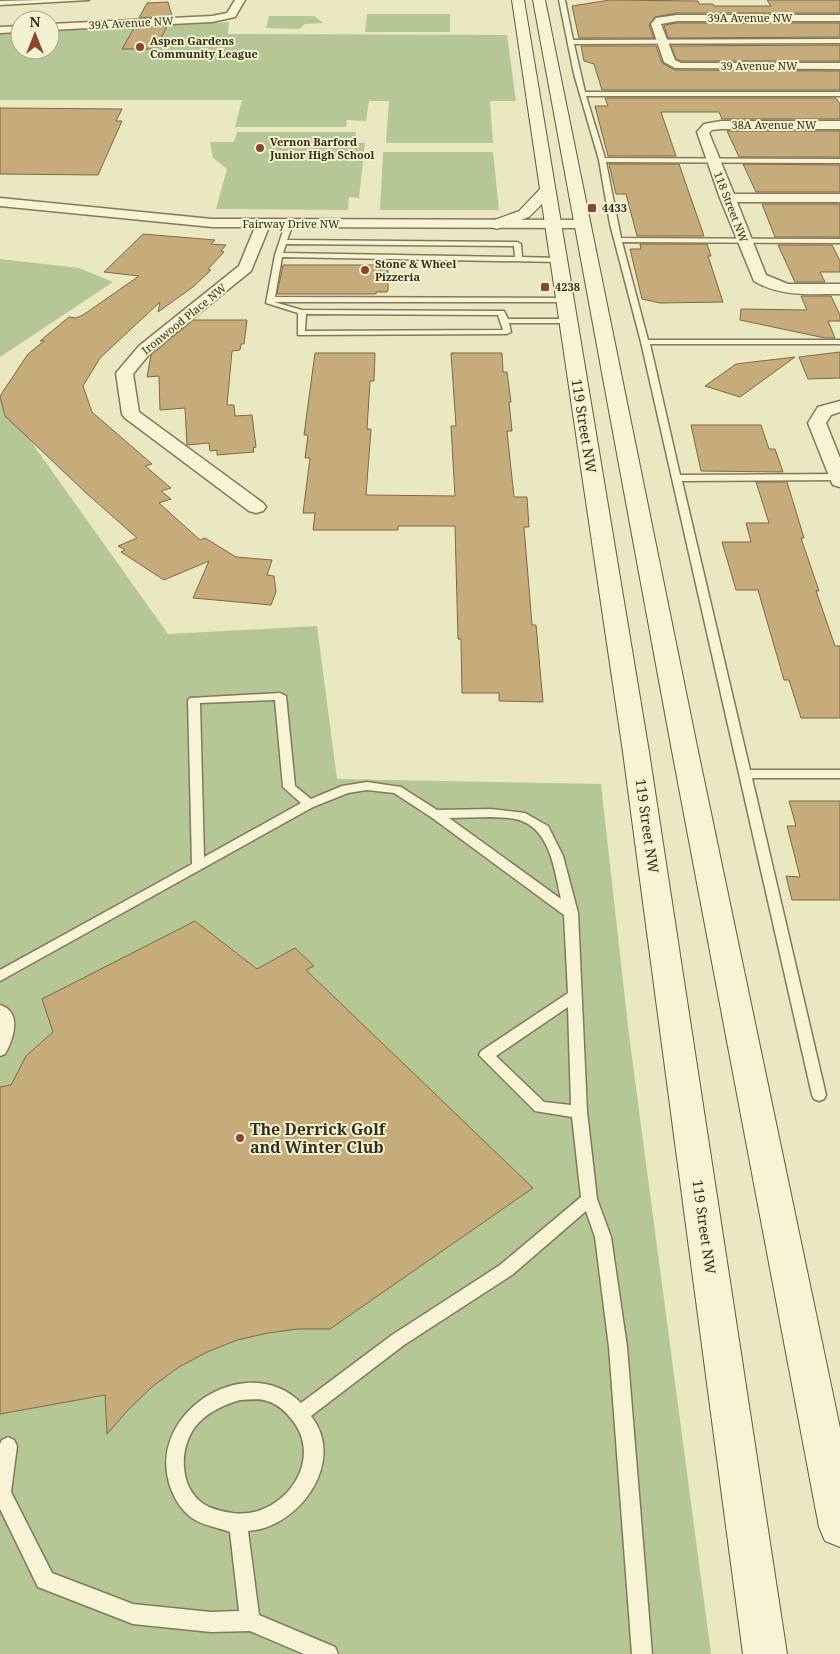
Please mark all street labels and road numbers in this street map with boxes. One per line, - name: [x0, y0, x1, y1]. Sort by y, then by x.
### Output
- street label: 39A Avenue NW: [708, 10, 793, 25]
- street label: 39A Avenue NW: [88, 13, 174, 32]
- street label: 39 Avenue NW: [720, 58, 798, 73]
- street label: 38A Avenue NW: [732, 117, 817, 132]
- street label: 118 Street NW: [711, 169, 752, 245]
- street label: Fairway Drive NW: [242, 216, 340, 231]
- street label: Ironwood Place NW: [138, 280, 229, 357]
- street label: 119 Street NW: [568, 377, 601, 475]
- street label: 119 Street NW: [631, 777, 664, 875]
- street label: 119 Street NW: [688, 1178, 721, 1276]

